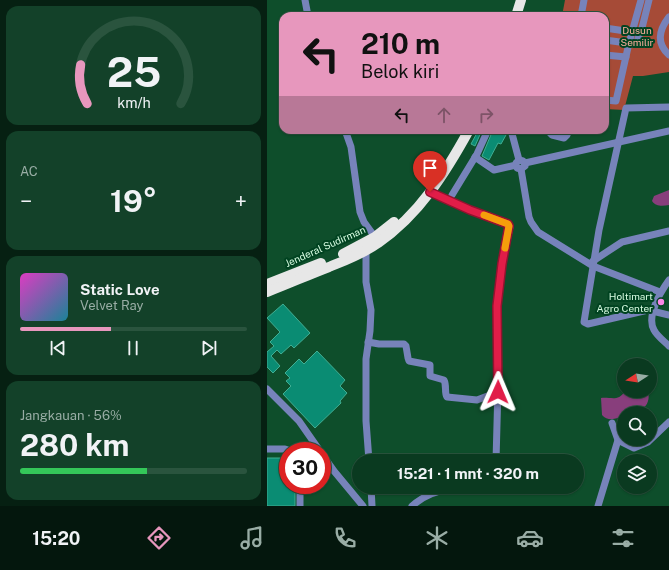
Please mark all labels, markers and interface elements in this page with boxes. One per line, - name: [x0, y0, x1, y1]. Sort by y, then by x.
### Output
- park label: Dusun Semilir: [621, 24, 654, 48]
- text: 210 m: [361, 27, 440, 60]
- icon: left: [295, 28, 347, 80]
- text: 25: [106, 46, 161, 95]
- text: Belok kiri: [361, 61, 439, 82]
- text: km/h: [117, 93, 150, 110]
- icon: left: [391, 104, 413, 126]
- icon: ahead: [433, 104, 455, 126]
- icon: right: [475, 104, 497, 126]
- pin: [413, 151, 447, 192]
- icon: arrive: [419, 157, 441, 179]
- text: AC: [20, 164, 38, 179]
- text: 19°: [110, 183, 157, 219]
- text: −: [20, 188, 32, 214]
- text: +: [235, 188, 247, 214]
- street label: Jenderal Sudirman: [283, 223, 367, 269]
- text: Static Love: [80, 281, 160, 298]
- place label: Holtimart Agro Center: [597, 290, 653, 314]
- marker: Holtimart Agro Center: [656, 297, 666, 307]
- text: Velvet Ray: [80, 298, 144, 313]
- icon: previous: [47, 337, 69, 359]
- icon: pause: [122, 337, 144, 359]
- icon: next: [198, 337, 220, 359]
- north arrow: [617, 358, 657, 398]
- map controls: [617, 358, 657, 494]
- position arrow: [477, 371, 519, 413]
- button: search: [617, 406, 657, 446]
- text: Jangkauan · 56%: [20, 408, 122, 423]
- text: 280 km: [20, 427, 129, 463]
- speed limit sign: 30: [279, 442, 331, 494]
- button: layers: [617, 454, 657, 494]
- text: 15:21 · 1 mnt · 320 m: [397, 465, 539, 482]
- icon: directions: [145, 524, 173, 552]
- icon: music: [238, 524, 266, 552]
- icon: phone: [331, 524, 359, 552]
- icon: climate: [423, 524, 451, 552]
- icon: car: [516, 524, 544, 552]
- icon: filters: [609, 524, 637, 552]
- text: 15:20: [32, 528, 80, 549]

